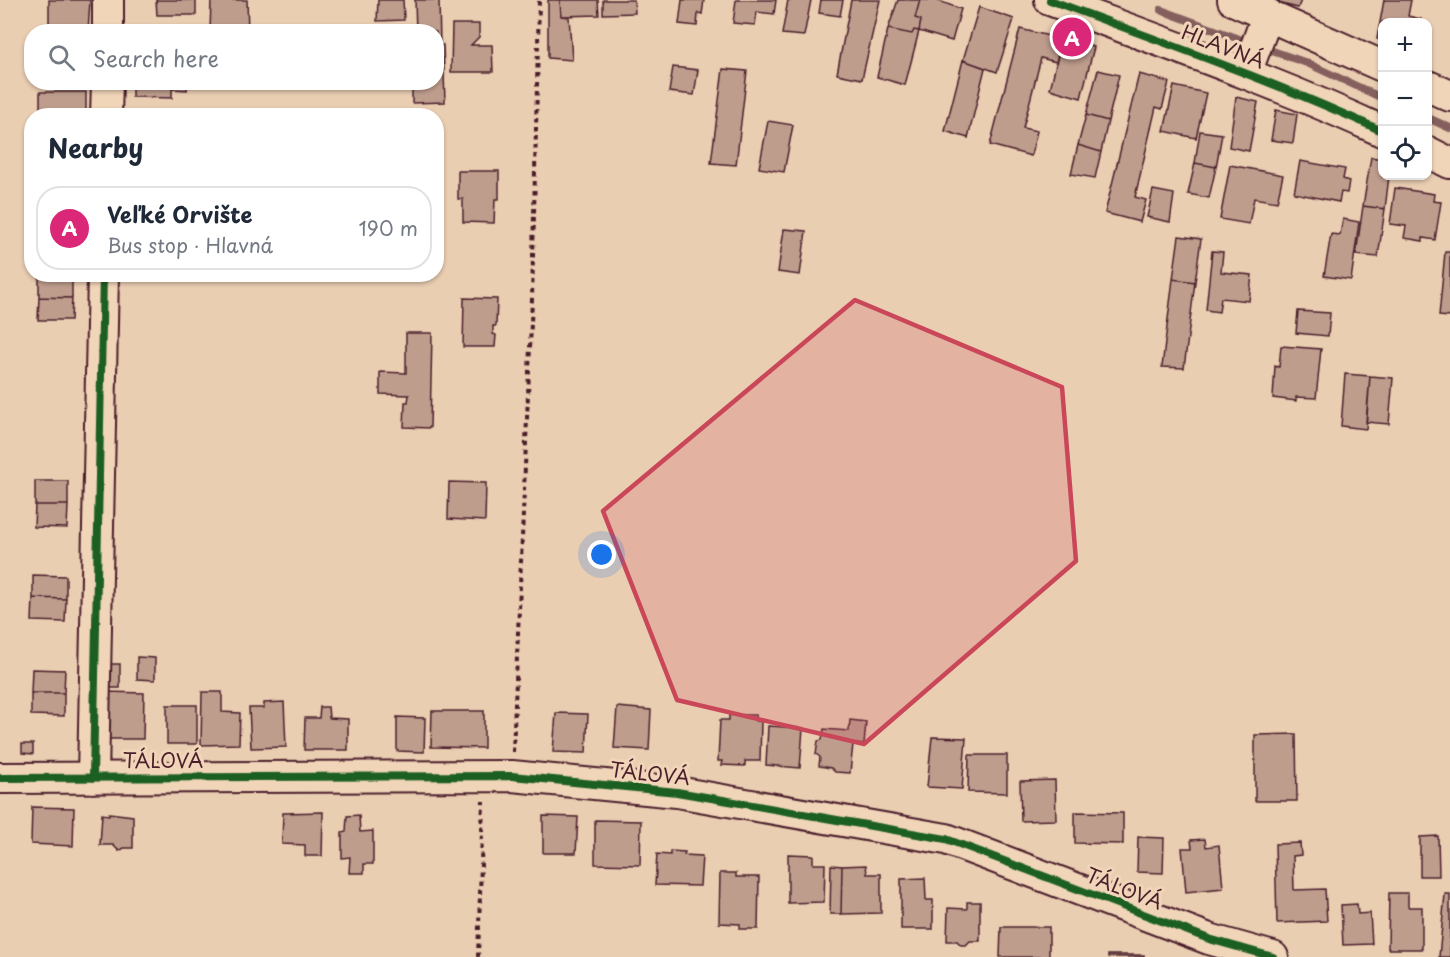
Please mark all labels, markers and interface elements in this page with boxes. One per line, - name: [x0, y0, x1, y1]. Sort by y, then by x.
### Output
- pin: A: [1052, 15, 1092, 60]
- street label: HLAVNÁ: [1178, 17, 1269, 76]
- map controls: [1378, 18, 1432, 180]
- button: +: [1378, 18, 1432, 72]
- search box: [24, 24, 444, 90]
- icon: search: [45, 41, 78, 74]
- text: Search here: [93, 41, 219, 74]
- button: −: [1378, 72, 1432, 126]
- button: locate: [1378, 126, 1432, 180]
- text: Nearby: [48, 128, 143, 167]
- text: Veľké Orvište: [107, 197, 252, 230]
- text: A: [62, 213, 77, 243]
- text: 190 m: [359, 213, 418, 243]
- text: Bus stop · Hlavná: [107, 230, 273, 260]
- your location: [587, 540, 616, 569]
- street label: TÁLOVÁ: [123, 745, 203, 775]
- street label: TÁLOVÁ: [609, 754, 692, 792]
- street label: TÁLOVÁ: [1081, 860, 1167, 916]

